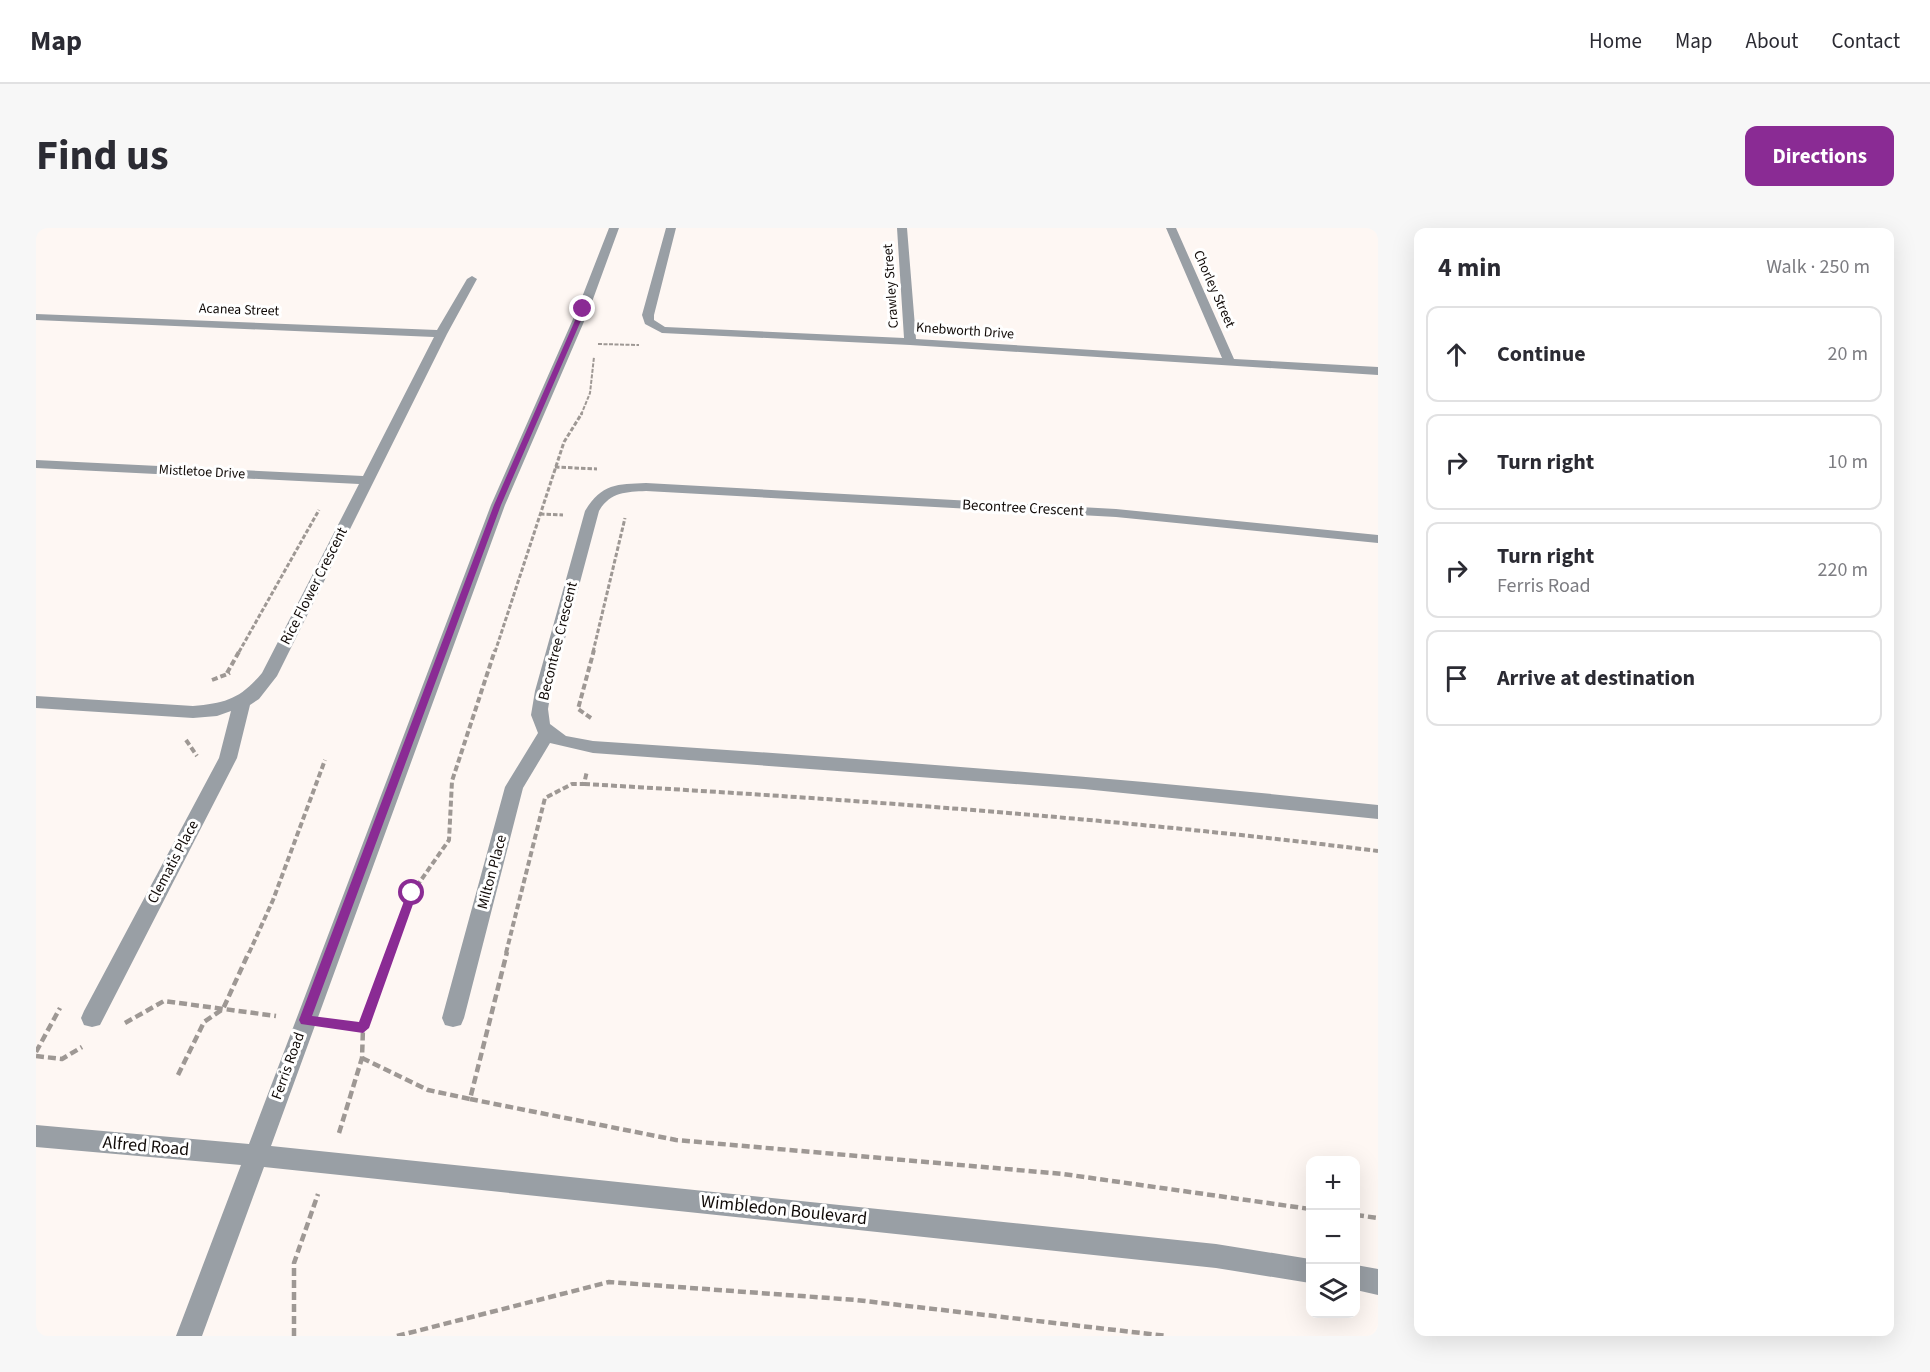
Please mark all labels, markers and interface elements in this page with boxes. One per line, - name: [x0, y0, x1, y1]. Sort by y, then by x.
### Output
- text: Map: [30, 21, 82, 61]
- text: Home: [1589, 26, 1642, 56]
- text: Map: [1675, 26, 1713, 56]
- text: About: [1746, 26, 1798, 56]
- text: Contact: [1831, 26, 1900, 56]
- text: Find us: [36, 126, 169, 186]
- button: Directions: [1745, 126, 1894, 186]
- street label: Crawley Street: [878, 243, 904, 329]
- street label: Chorley Street: [1188, 247, 1240, 331]
- text: 4 min: [1438, 249, 1501, 286]
- text: Walk · 250 m: [1766, 253, 1870, 281]
- route end: [569, 295, 595, 321]
- street label: Acanea Street: [199, 299, 280, 321]
- street label: Knebworth Drive: [915, 318, 1015, 344]
- icon: ahead: [1440, 338, 1473, 371]
- text: Continue: [1497, 338, 1586, 370]
- text: 20 m: [1828, 340, 1868, 368]
- icon: right: [1440, 446, 1473, 479]
- text: Turn right: [1497, 446, 1594, 478]
- text: 10 m: [1828, 448, 1868, 476]
- street label: Mistletoe Drive: [158, 460, 246, 484]
- street label: Becontree Crescent: [962, 494, 1084, 522]
- street label: Rice Flower Crescent: [275, 524, 353, 648]
- text: Turn right: [1497, 540, 1594, 572]
- icon: right: [1440, 554, 1473, 587]
- text: 220 m: [1818, 556, 1868, 584]
- text: Ferris Road: [1497, 572, 1591, 600]
- street label: Becontree Crescent: [533, 579, 583, 703]
- icon: arrive: [1440, 662, 1473, 695]
- text: Arrive at destination: [1497, 662, 1695, 694]
- street label: Clematis Place: [142, 817, 204, 907]
- street label: Milton Place: [472, 832, 512, 912]
- route start: [398, 879, 424, 905]
- street label: Ferris Road: [266, 1029, 310, 1103]
- street label: Alfred Road: [102, 1130, 190, 1162]
- map controls: [1306, 1156, 1360, 1318]
- button: +: [1306, 1156, 1360, 1210]
- street label: Wimbledon Boulevard: [700, 1189, 868, 1231]
- button: −: [1306, 1210, 1360, 1264]
- button: layers: [1306, 1264, 1360, 1318]

